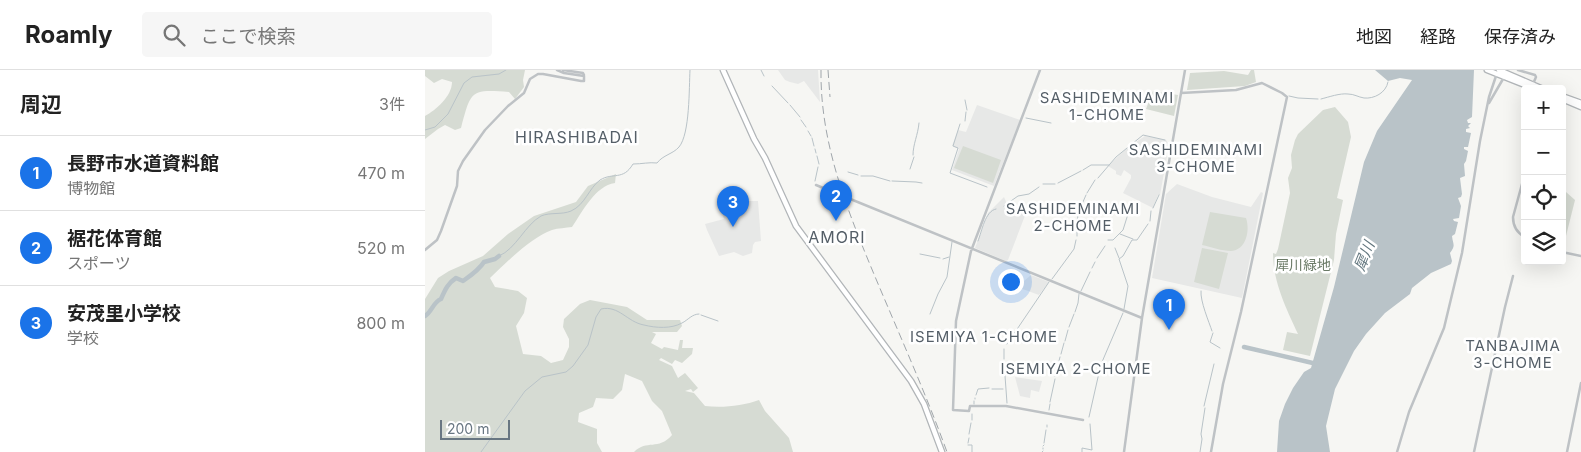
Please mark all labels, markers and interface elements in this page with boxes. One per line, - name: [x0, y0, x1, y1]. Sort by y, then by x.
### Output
- search box: [142, 12, 492, 57]
- text: Roamly: [25, 20, 112, 49]
- icon: search: [160, 21, 188, 49]
- text: ここで検索: [200, 25, 295, 48]
- text: 地図: [1356, 26, 1392, 47]
- text: 経路: [1420, 26, 1456, 47]
- text: 保存済み: [1484, 26, 1556, 47]
- map controls: [1521, 85, 1566, 265]
- button: +: [1521, 85, 1566, 130]
- district label: SASHIDEMINAMI 1-CHOME: [1040, 88, 1174, 124]
- text: 周辺: [20, 92, 62, 117]
- text: 3件: [379, 94, 405, 114]
- district label: HIRASHIBADAI: [515, 127, 639, 147]
- button: −: [1521, 130, 1566, 175]
- district label: SASHIDEMINAMI 3-CHOME: [1129, 140, 1263, 176]
- text: 長野市水道資料館: [67, 152, 219, 175]
- text: 1: [33, 163, 39, 183]
- text: 470 m: [357, 163, 405, 183]
- button: locate: [1521, 175, 1566, 220]
- text: 博物館: [67, 178, 115, 198]
- pin: 2: [820, 180, 852, 221]
- pin: 3: [717, 186, 749, 227]
- district label: SASHIDEMINAMI 2-CHOME: [1006, 199, 1140, 235]
- button: layers: [1521, 220, 1566, 265]
- text: 裾花体育館: [67, 227, 162, 250]
- district label: AMORI: [808, 227, 866, 247]
- water label: 犀川: [1350, 237, 1379, 273]
- text: 2: [31, 238, 41, 258]
- text: 520 m: [357, 238, 405, 258]
- text: スポーツ: [67, 253, 131, 273]
- park label: 犀川緑地: [1275, 256, 1331, 273]
- your location: [998, 269, 1024, 295]
- pin: 1: [1153, 289, 1185, 330]
- text: 安茂里小学校: [67, 302, 181, 325]
- text: 3: [31, 313, 41, 333]
- text: 800 m: [356, 313, 405, 333]
- district label: ISEMIYA 1-CHOME: [910, 327, 1058, 346]
- text: 学校: [67, 328, 99, 348]
- district label: TANBAJIMA 3-CHOME: [1465, 336, 1561, 372]
- district label: ISEMIYA 2-CHOME: [1000, 359, 1152, 378]
- scale bar: [440, 417, 510, 440]
- text: 200 m: [447, 420, 489, 437]

